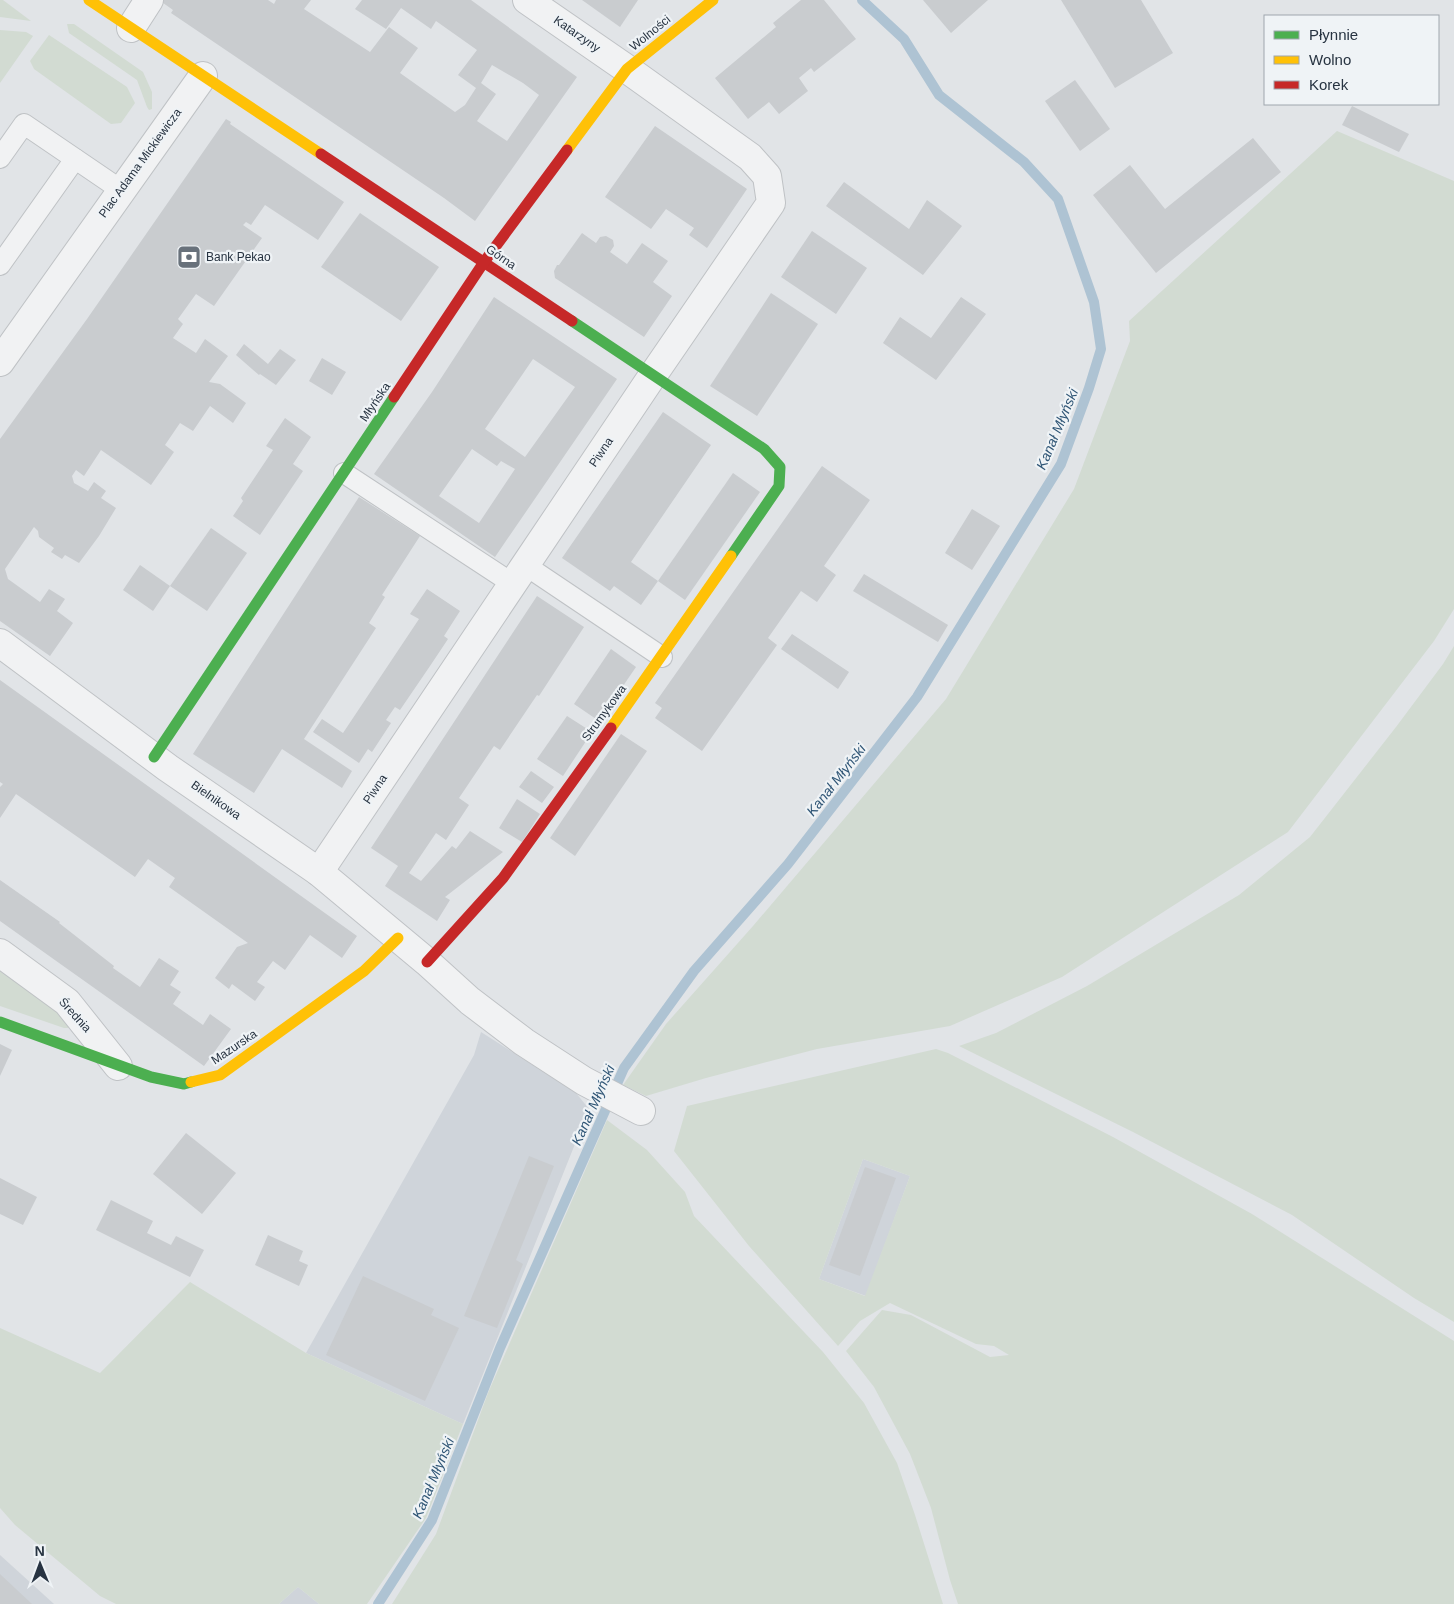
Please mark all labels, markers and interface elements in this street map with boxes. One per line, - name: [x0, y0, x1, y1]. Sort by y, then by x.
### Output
- street label: Wolności: [627, 12, 673, 54]
- street label: Katarzyny: [551, 13, 603, 55]
- legend: [1264, 15, 1439, 105]
- text: Płynnie: [1309, 26, 1358, 43]
- text: Wolno: [1309, 51, 1351, 68]
- text: Korek: [1309, 76, 1349, 93]
- street label: Plac Adama Mickiewicza: [96, 105, 184, 220]
- street label: Górna: [483, 242, 519, 272]
- bank icon: Bank Pekao: [176, 244, 202, 270]
- place label: Bank Pekao: [206, 250, 271, 264]
- street label: Młyńska: [357, 380, 393, 424]
- water label: Kanał Młyński: [1033, 385, 1082, 472]
- street label: Piwna: [586, 434, 616, 469]
- street label: Strumykowa: [579, 682, 629, 744]
- water label: Kanał Młyński: [803, 740, 869, 819]
- street label: Piwna: [360, 771, 390, 806]
- street label: Bielnikowa: [188, 778, 244, 822]
- street label: Średnia: [56, 994, 95, 1035]
- street label: Mazurska: [209, 1026, 260, 1067]
- water label: Kanał Młyński: [568, 1061, 618, 1148]
- water label: Kanał Młyński: [409, 1434, 458, 1521]
- north arrow: [15, 1539, 65, 1589]
- text: N: [35, 1543, 45, 1559]

